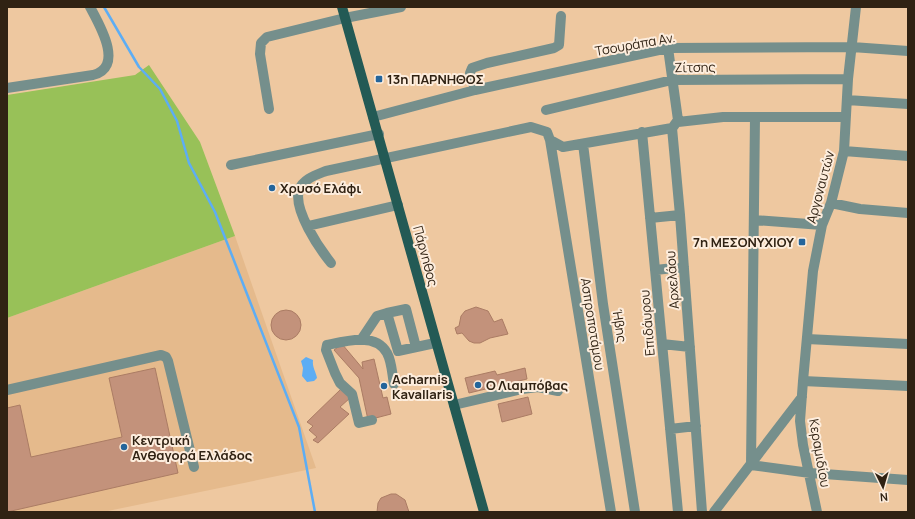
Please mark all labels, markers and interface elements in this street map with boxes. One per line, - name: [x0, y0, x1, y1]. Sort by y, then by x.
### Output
- street label: Τσουράπα Αν.: [594, 28, 676, 60]
- street label: Ζίτσης: [674, 58, 716, 76]
- place label: 13η ΠΑΡΝΗΘΟΣ: [387, 70, 484, 88]
- marker: 13η ΠΑΡΝΗΘΟΣ: [374, 74, 384, 84]
- street label: Αργοναυτών: [802, 148, 838, 225]
- place label: Χρυσό Ελάφι: [280, 179, 362, 197]
- marker: Χρυσό Ελάφι: [267, 183, 277, 193]
- street label: Πάρνηθος: [409, 224, 443, 288]
- place label: 7η ΜΕΣΟΝΥΧΙΟΥ: [693, 233, 794, 251]
- marker: 7η ΜΕΣΟΝΥΧΙΟΥ: [797, 237, 807, 247]
- street label: Αρχελάου: [661, 250, 683, 310]
- street label: Ασπροποτάμου: [577, 277, 609, 371]
- street label: Επιδάυρου: [635, 289, 659, 357]
- street label: Ήβης: [609, 308, 631, 344]
- place label: Acharnis Kavallaris: [392, 370, 453, 403]
- place label: Ο Λιαμπόβας: [486, 376, 569, 394]
- marker: Ο Λιαμπόβας: [473, 380, 483, 390]
- marker: Acharnis Kavallaris: [379, 381, 389, 391]
- street label: Κεραμιδίου: [805, 417, 835, 489]
- place label: Κεντρική Ανθαγορά Ελλάδος: [132, 431, 253, 464]
- marker: Κεντρική Ανθαγορά Ελλάδος: [119, 442, 129, 452]
- north arrow: [863, 467, 903, 507]
- text: N: [879, 490, 889, 505]

